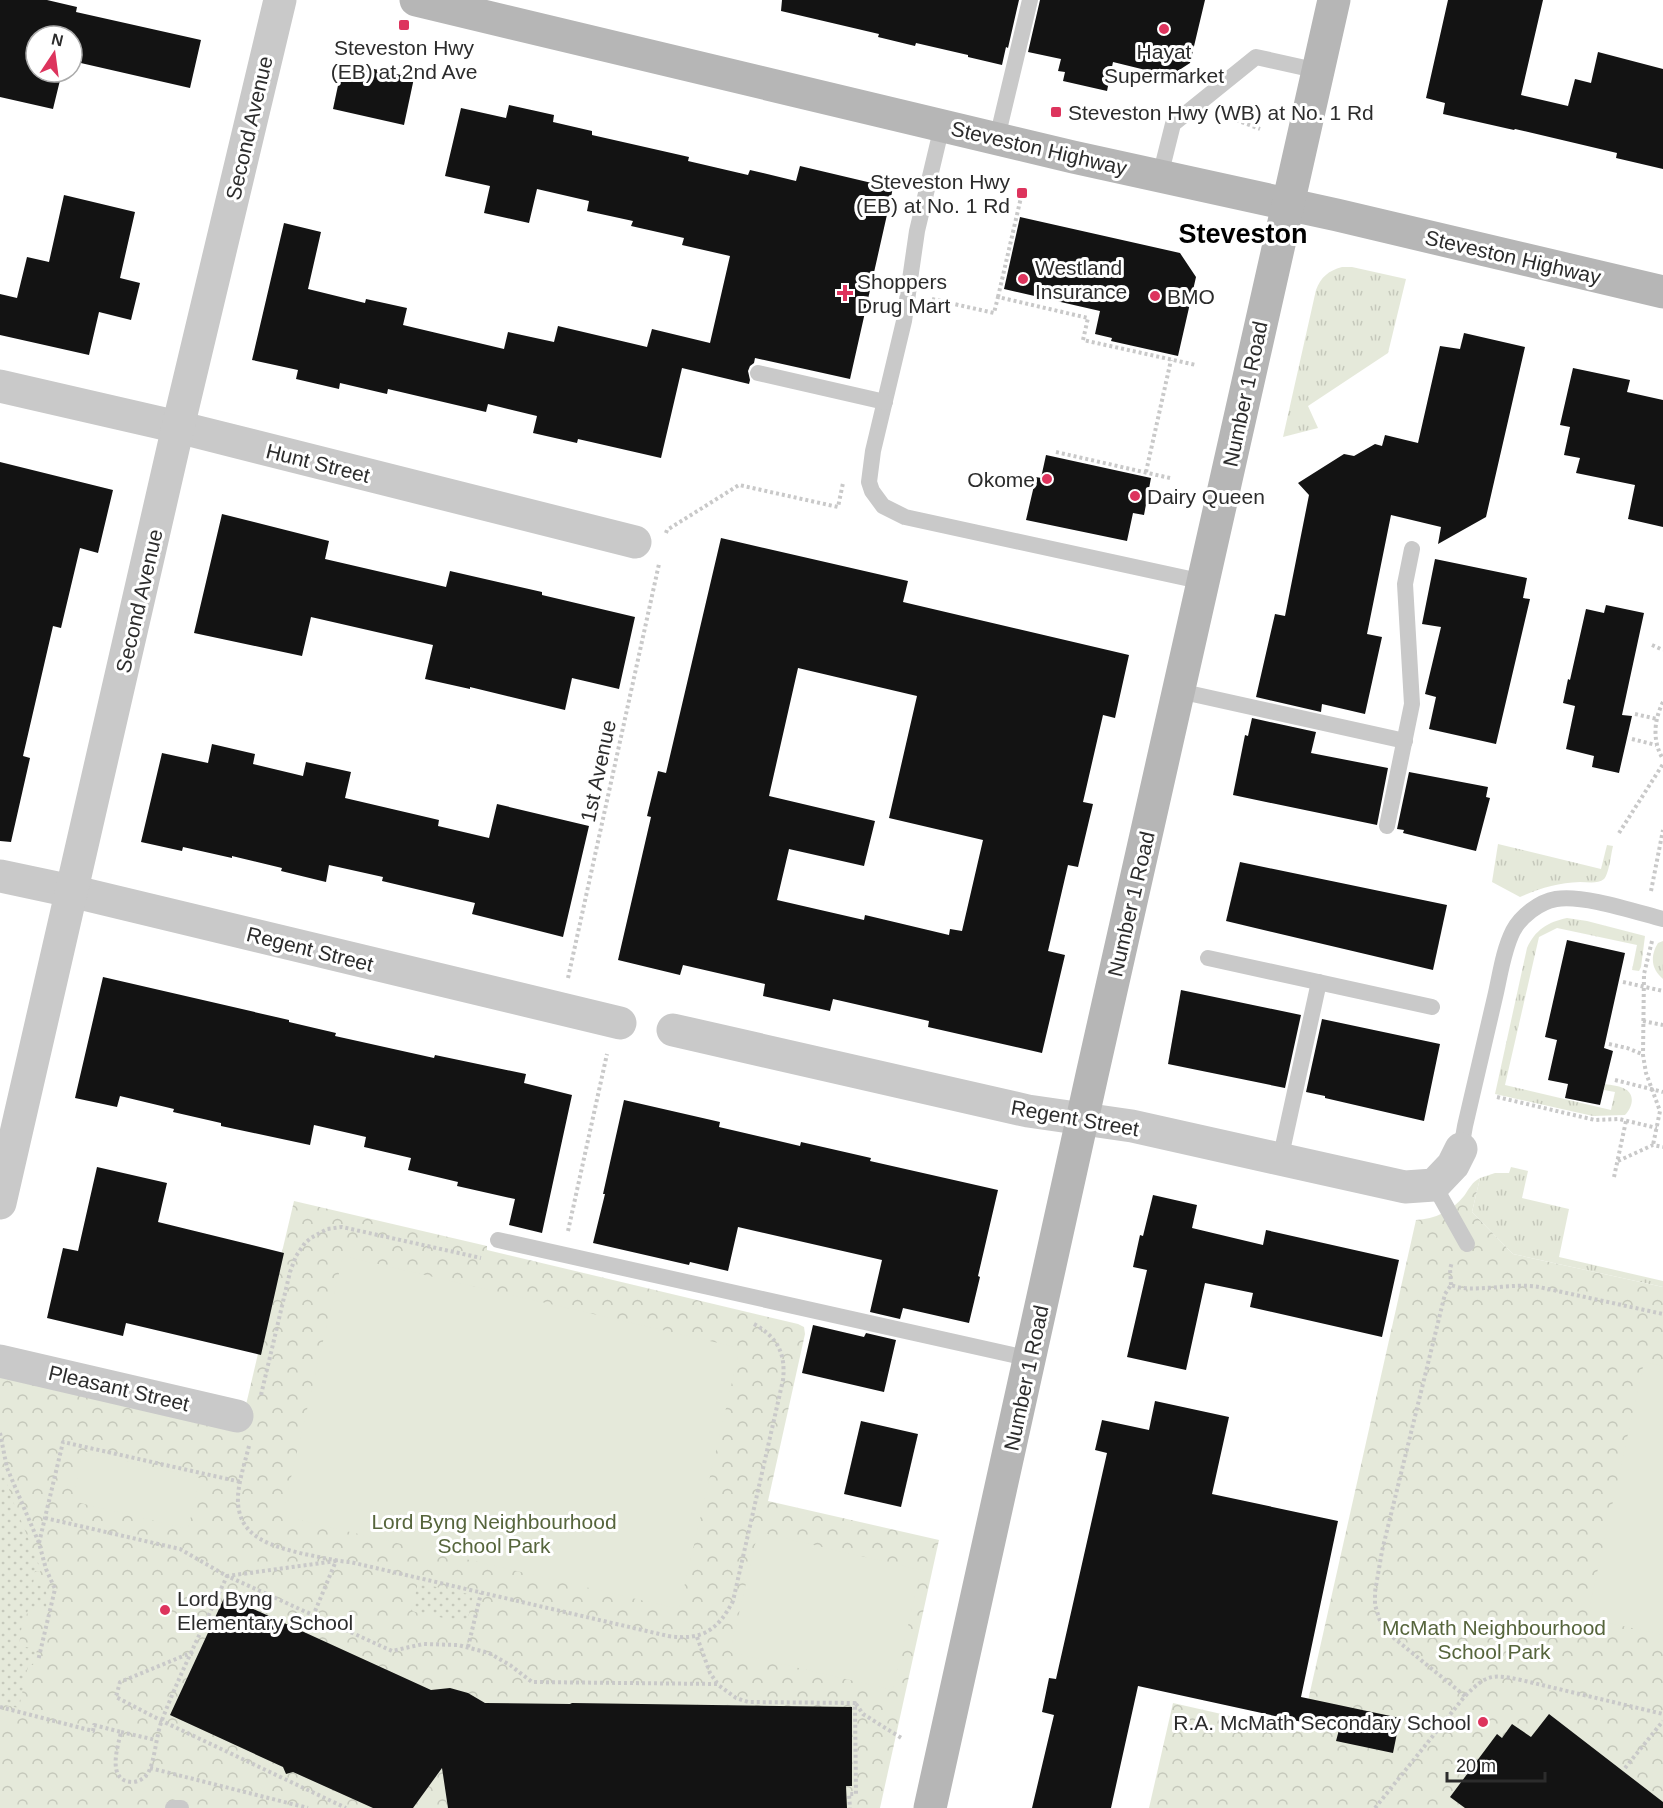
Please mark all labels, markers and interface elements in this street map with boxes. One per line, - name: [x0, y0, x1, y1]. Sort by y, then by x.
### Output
- marker: Steveston Hwy (EB) at 2nd Ave: [397, 18, 411, 32]
- marker: Hayat Supermarket: [1157, 22, 1171, 36]
- north arrow: [24, 24, 84, 84]
- text: N: [50, 30, 65, 49]
- place label: Steveston Hwy (EB) at 2nd Ave: [331, 36, 477, 83]
- place label: Hayat Supermarket: [1104, 40, 1224, 87]
- street label: Second Avenue: [221, 54, 277, 202]
- place label: Steveston Hwy (WB) at No. 1 Rd: [1068, 101, 1374, 124]
- marker: Steveston Hwy (WB) at No. 1 Rd: [1049, 105, 1063, 119]
- street label: Steveston Highway: [949, 117, 1130, 180]
- place label: Steveston Hwy (EB) at No. 1 Rd: [856, 170, 1010, 217]
- marker: Steveston Hwy (EB) at No. 1 Rd: [1015, 186, 1029, 200]
- district label: Steveston: [1178, 219, 1308, 249]
- street label: Steveston Highway: [1423, 226, 1604, 289]
- place label: Westland Insurance: [1035, 256, 1127, 303]
- place label: Shoppers Drug Mart: [857, 270, 951, 317]
- marker: Westland Insurance: [1016, 272, 1030, 286]
- place label: BMO: [1167, 285, 1215, 308]
- marker: Shoppers Drug Mart: [838, 286, 852, 300]
- marker: BMO: [1148, 289, 1162, 303]
- street label: Number 1 Road: [1218, 319, 1272, 469]
- street label: Hunt Street: [264, 439, 372, 487]
- place label: Okome: [967, 468, 1035, 491]
- marker: Okome: [1040, 472, 1054, 486]
- place label: Dairy Queen: [1147, 485, 1265, 508]
- marker: Dairy Queen: [1128, 489, 1142, 503]
- street label: Second Avenue: [111, 527, 167, 675]
- street label: 1st Avenue: [576, 718, 620, 824]
- street label: Number 1 Road: [1103, 829, 1159, 979]
- street label: Regent Street: [244, 922, 376, 976]
- street label: Regent Street: [1009, 1095, 1141, 1141]
- street label: Number 1 Road: [999, 1303, 1053, 1453]
- street label: Pleasant Street: [46, 1361, 192, 1415]
- park label: Lord Byng Neighbourhood School Park: [371, 1510, 617, 1557]
- place label: Lord Byng Elementary School: [177, 1587, 353, 1634]
- marker: Lord Byng Elementary School: [158, 1603, 172, 1617]
- park label: McMath Neighbourhood School Park: [1382, 1616, 1606, 1663]
- place label: R.A. McMath Secondary School: [1173, 1711, 1471, 1734]
- marker: R.A. McMath Secondary School: [1476, 1715, 1490, 1729]
- scale bar: [1447, 1745, 1544, 1783]
- text: 20 m: [1456, 1756, 1496, 1776]

